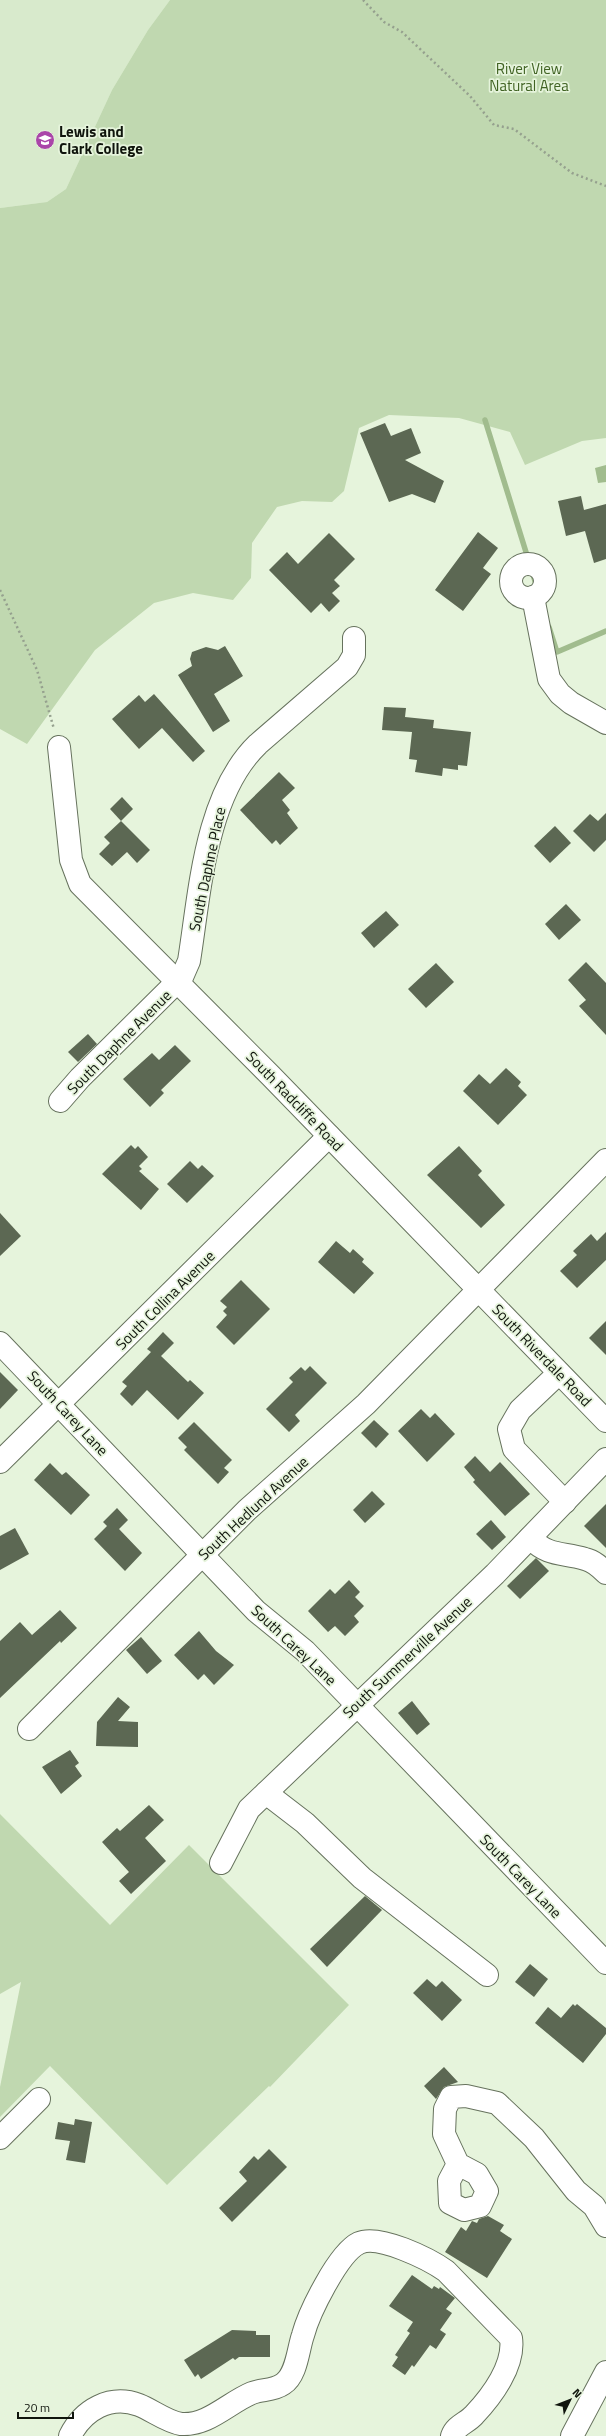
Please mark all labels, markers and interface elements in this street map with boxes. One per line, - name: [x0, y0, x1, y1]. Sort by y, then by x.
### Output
- park label: River View Natural Area: [489, 57, 569, 97]
- place label: Lewis and Clark College: [59, 120, 143, 160]
- school or university icon: Lewis and Clark College: [34, 129, 56, 151]
- street label: South Daphne Place: [183, 805, 231, 933]
- street label: South Daphne Avenue: [61, 984, 177, 1100]
- street label: South Radcliffe Road: [241, 1046, 349, 1156]
- street label: South Collina Avenue: [110, 1245, 220, 1355]
- street label: South Riverdale Road: [487, 1298, 597, 1412]
- street label: South Carey Lane: [22, 1365, 114, 1461]
- street label: South Hedlund Avenue: [193, 1451, 313, 1565]
- street label: South Summerville Avenue: [337, 1591, 477, 1723]
- street label: South Carey Lane: [246, 1599, 342, 1691]
- street label: South Carey Lane: [475, 1829, 567, 1923]
- north arrow: [550, 2380, 590, 2420]
- text: N: [569, 2385, 586, 2401]
- scale bar: [18, 2394, 73, 2420]
- text: 20 m: [24, 2398, 50, 2417]

